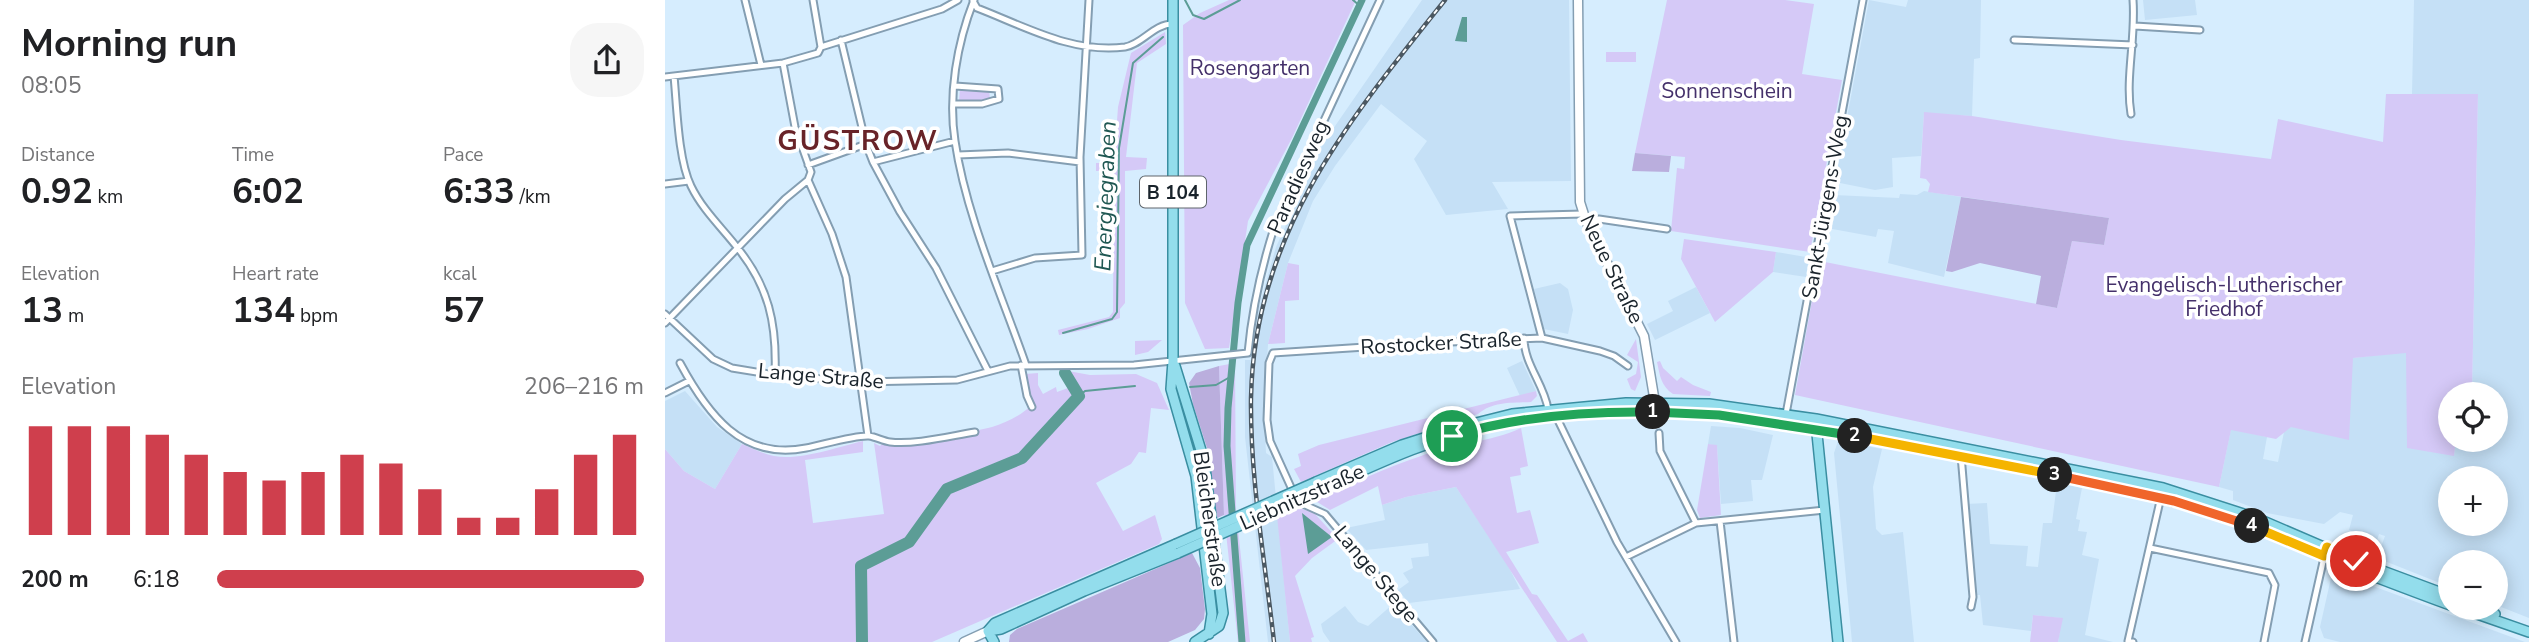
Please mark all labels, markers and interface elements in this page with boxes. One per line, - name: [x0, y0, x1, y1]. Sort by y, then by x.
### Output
- text: Morning run: [21, 18, 237, 69]
- button: share: [570, 23, 644, 97]
- park label: Rosengarten: [1190, 54, 1310, 82]
- text: 08:05: [21, 70, 81, 101]
- park label: Sonnenschein: [1661, 77, 1793, 105]
- street label: Sankt-Jürgens-Weg: [1795, 113, 1855, 301]
- street label: Paradiesweg: [1260, 116, 1336, 238]
- water label: Energiegraben: [1087, 120, 1124, 272]
- district label: GÜSTROW: [777, 122, 939, 160]
- text: Distance: [21, 142, 95, 168]
- text: Time: [232, 142, 274, 168]
- text: Pace: [443, 142, 483, 168]
- text: 0.92: [21, 168, 93, 215]
- text: 6:02: [232, 168, 304, 215]
- text: 6:33: [443, 168, 515, 215]
- road number: B 104: [1140, 176, 1206, 208]
- text: km: [93, 184, 123, 210]
- text: /km: [515, 184, 551, 210]
- street label: Neue Straße: [1574, 210, 1650, 328]
- text: Elevation: [21, 261, 100, 287]
- text: Heart rate: [232, 261, 319, 287]
- text: kcal: [443, 261, 477, 287]
- park label: Evangelisch-Lutherischer Friedhof: [2105, 271, 2343, 323]
- text: 13: [21, 287, 63, 334]
- text: 134: [232, 287, 295, 334]
- text: 57: [443, 287, 485, 334]
- text: m: [63, 303, 84, 329]
- text: bpm: [295, 303, 338, 329]
- street label: Rostocker Straße: [1360, 325, 1522, 361]
- street label: Lange Straße: [757, 357, 885, 395]
- text: Elevation: [21, 371, 116, 402]
- text: 206–216 m: [524, 371, 644, 402]
- map controls: [2438, 382, 2508, 620]
- button: locate: [2438, 382, 2508, 452]
- pin: 1: [1635, 394, 1671, 430]
- text: 1: [1647, 398, 1658, 424]
- pin: [1422, 406, 1482, 466]
- icon: arrive: [1433, 417, 1471, 455]
- pin: 2: [1837, 418, 1873, 453]
- text: 2: [1849, 422, 1860, 448]
- street label: Bleicherstraße: [1187, 449, 1233, 589]
- street label: Liebnitzstraße: [1235, 457, 1369, 537]
- pin: 3: [2037, 458, 2073, 492]
- text: 3: [2049, 461, 2060, 487]
- button: +: [2438, 466, 2508, 536]
- pin: 4: [2235, 508, 2269, 544]
- text: 4: [2246, 512, 2257, 538]
- street label: Lange Stege: [1327, 520, 1425, 628]
- pin: [2326, 531, 2386, 591]
- icon: check: [2337, 542, 2375, 580]
- button: −: [2438, 550, 2508, 620]
- text: 200 m: [21, 564, 89, 595]
- text: 6:18: [133, 564, 180, 595]

